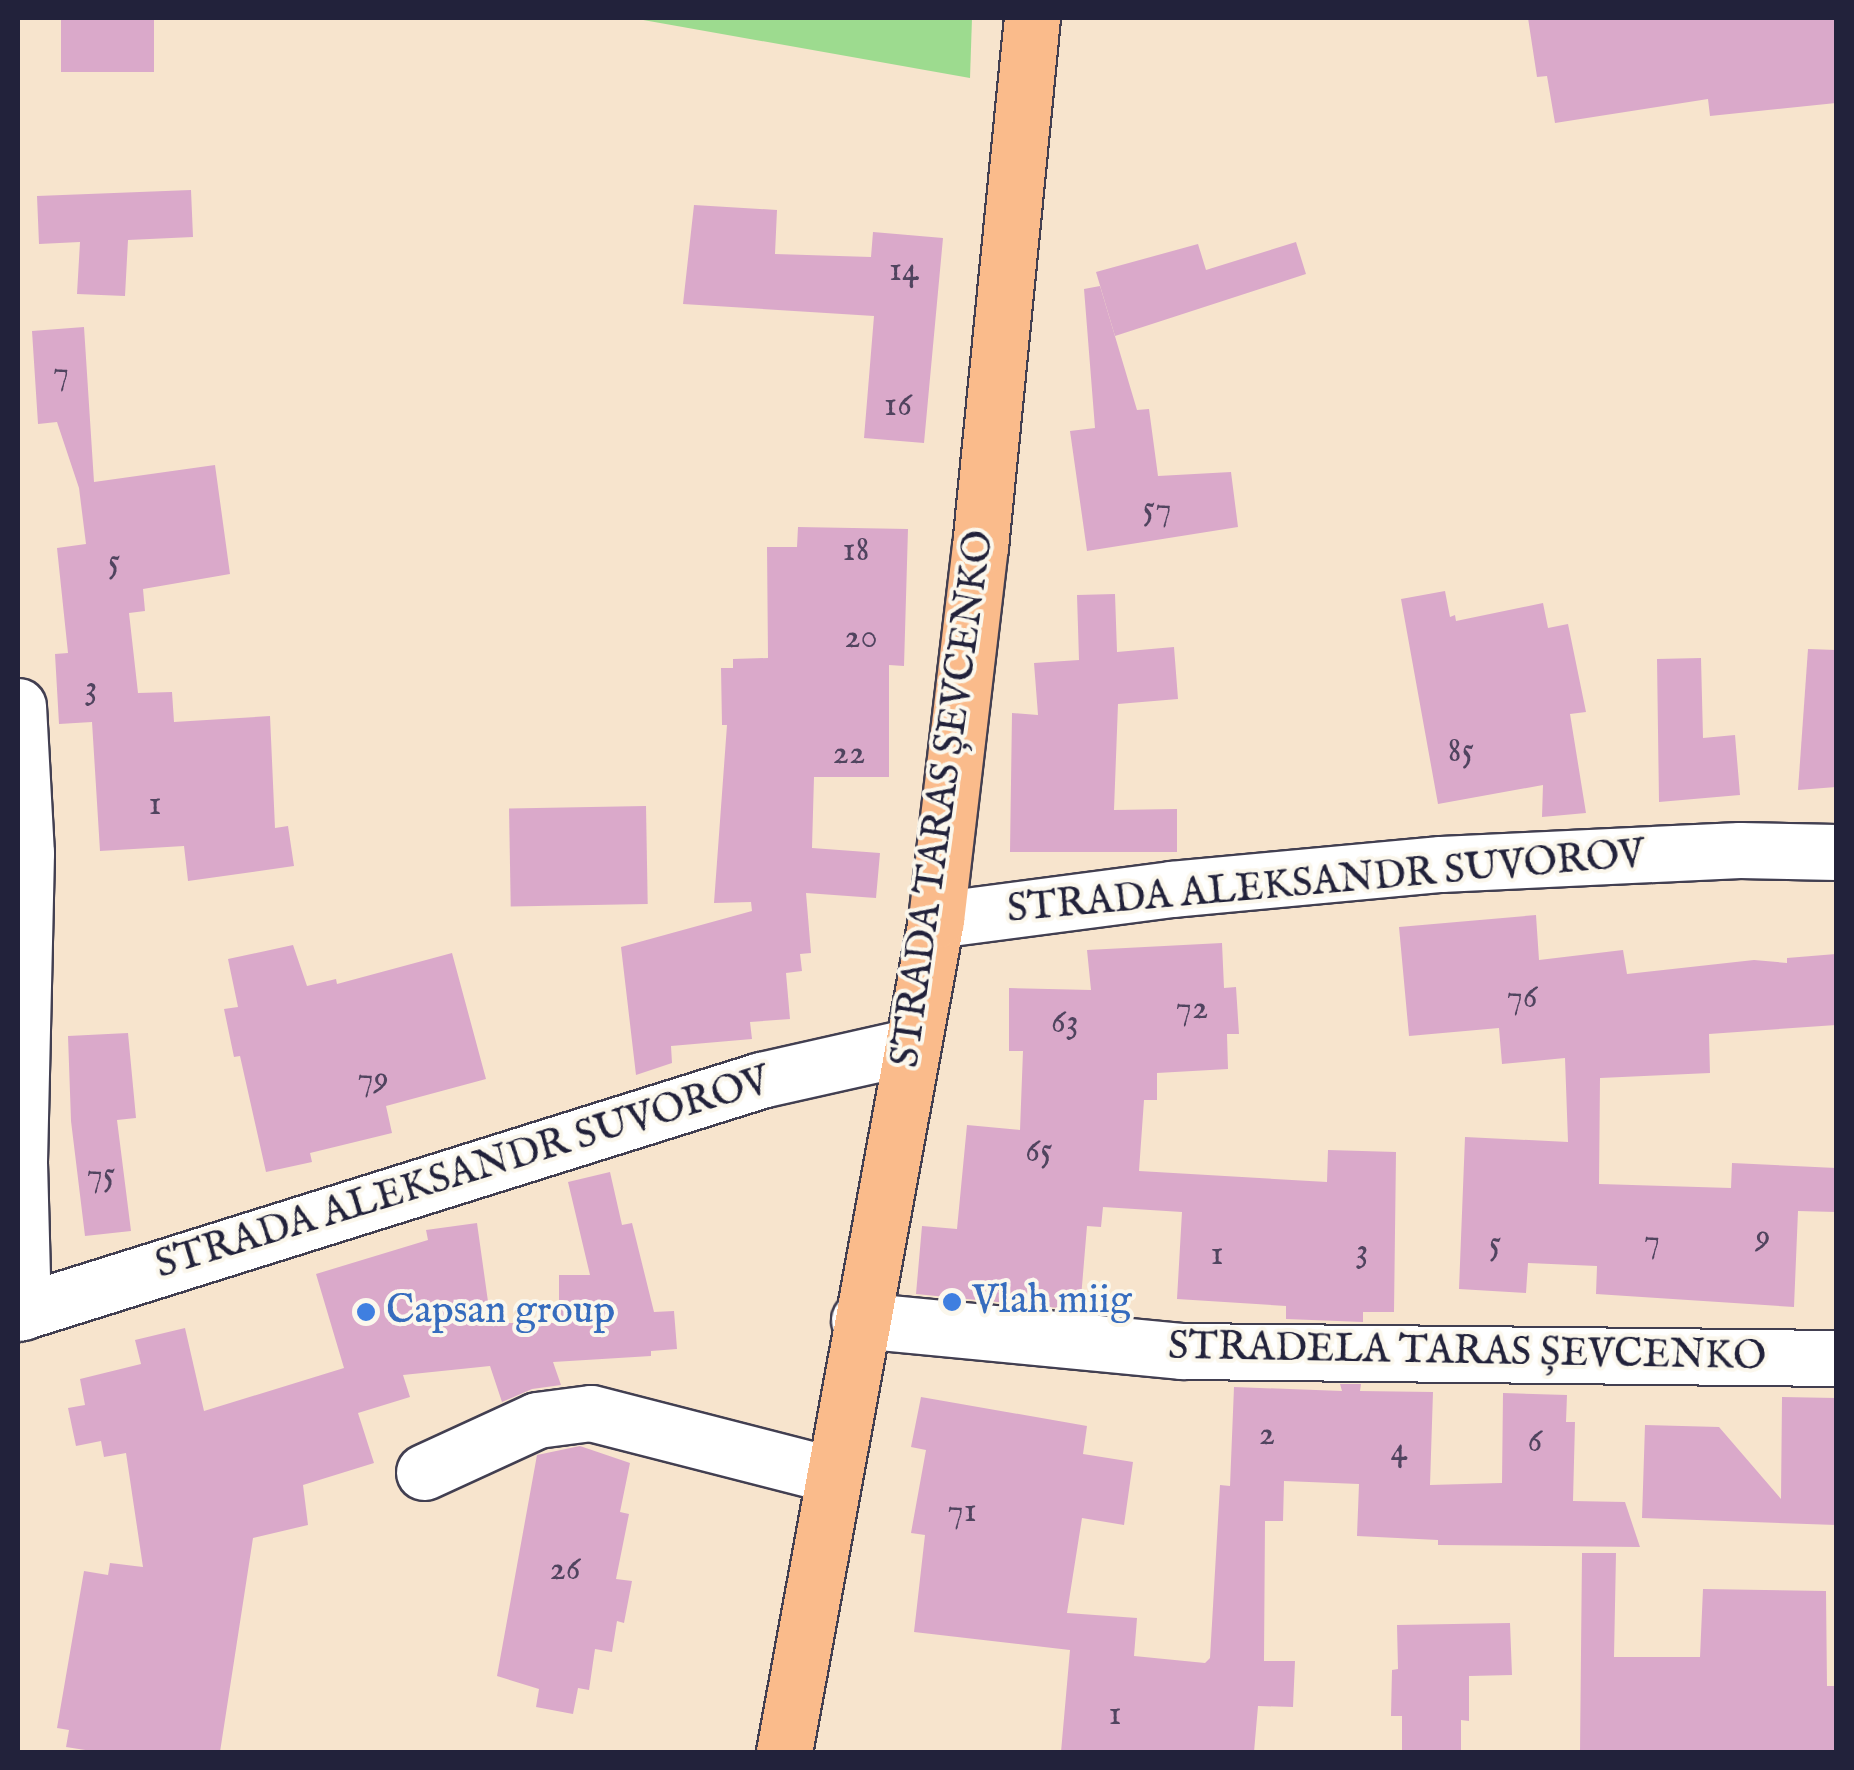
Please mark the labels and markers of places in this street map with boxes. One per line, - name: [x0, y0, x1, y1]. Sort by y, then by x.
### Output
- place label: Vlah miig: [972, 1278, 1132, 1326]
- place label: Capsan group: [386, 1288, 615, 1336]
- marker: Vlah miig: [941, 1291, 963, 1313]
- marker: Capsan group: [355, 1301, 377, 1323]

